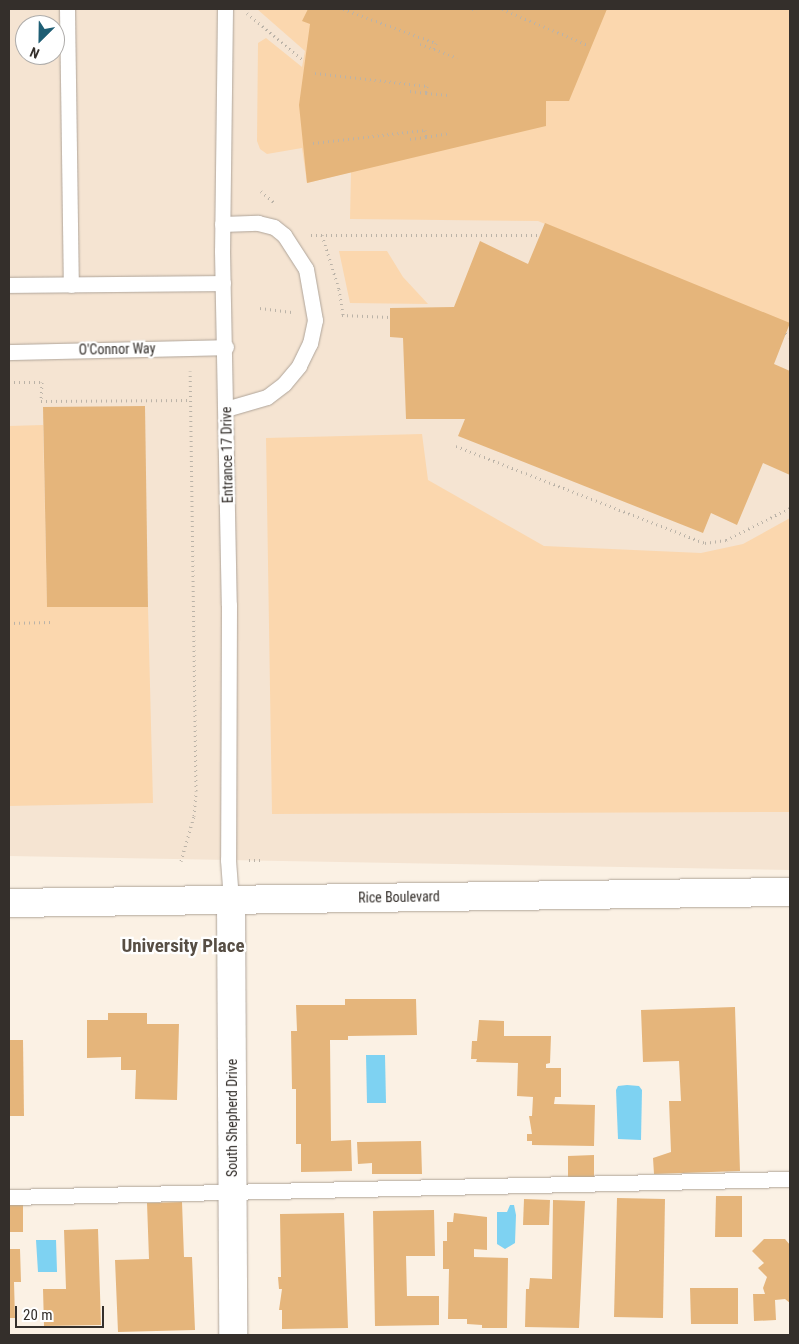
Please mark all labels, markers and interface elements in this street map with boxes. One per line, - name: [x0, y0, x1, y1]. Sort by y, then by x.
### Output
- north arrow: [15, 15, 65, 65]
- text: N: [27, 44, 42, 62]
- street label: O'Connor Way: [78, 340, 156, 358]
- street label: Entrance 17 Drive: [218, 407, 236, 503]
- street label: Rice Boulevard: [358, 888, 440, 906]
- district label: University Place: [121, 935, 245, 957]
- street label: South Shepherd Drive: [224, 1059, 240, 1177]
- scale bar: [18, 1296, 106, 1328]
- text: 20 m: [23, 1306, 53, 1324]

